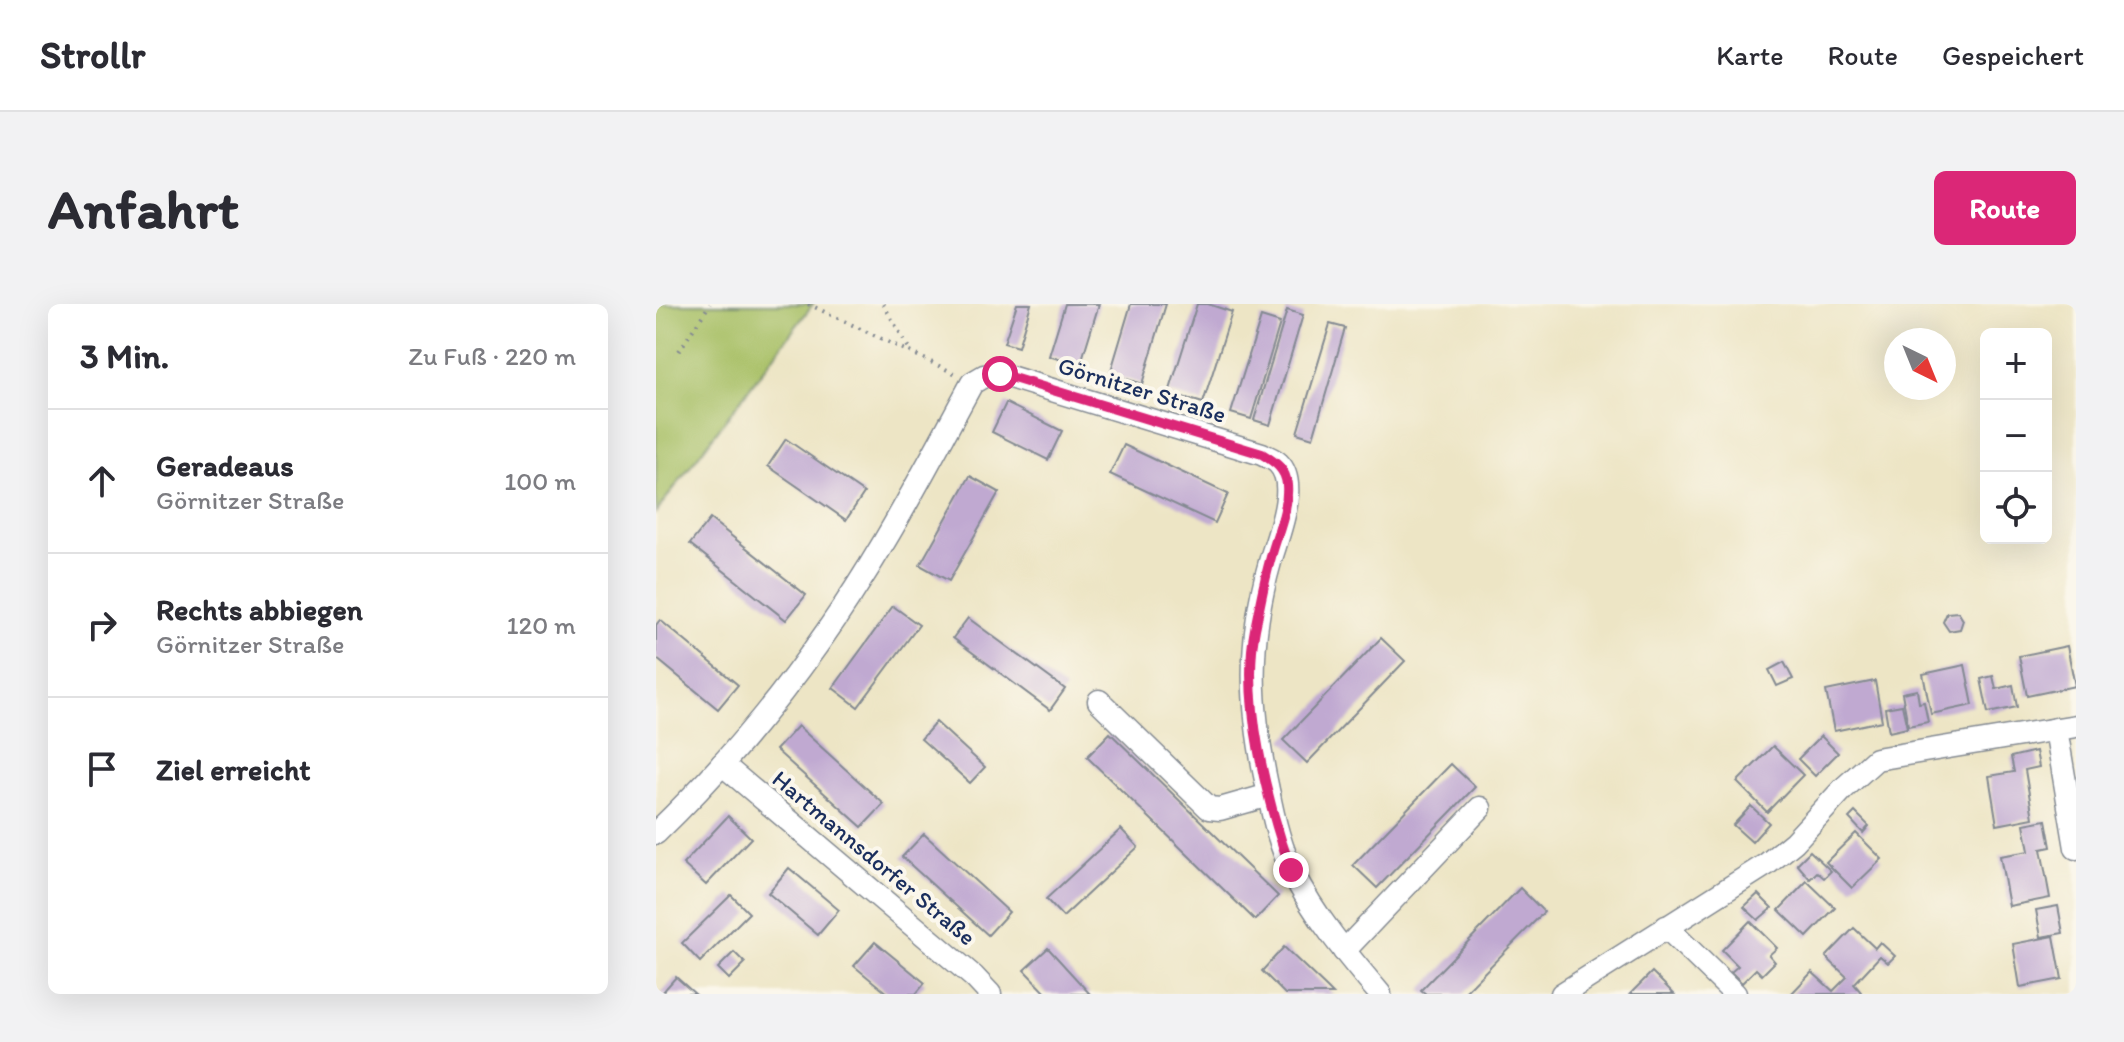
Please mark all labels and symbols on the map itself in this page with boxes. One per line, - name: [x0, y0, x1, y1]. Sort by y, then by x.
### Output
- north arrow: [1884, 328, 1956, 400]
- street label: Görnitzer Straße: [1055, 350, 1230, 429]
- route start: [982, 356, 1018, 392]
- street label: Hartmannsdorfer Straße: [767, 764, 982, 951]
- route end: [1273, 852, 1309, 888]

